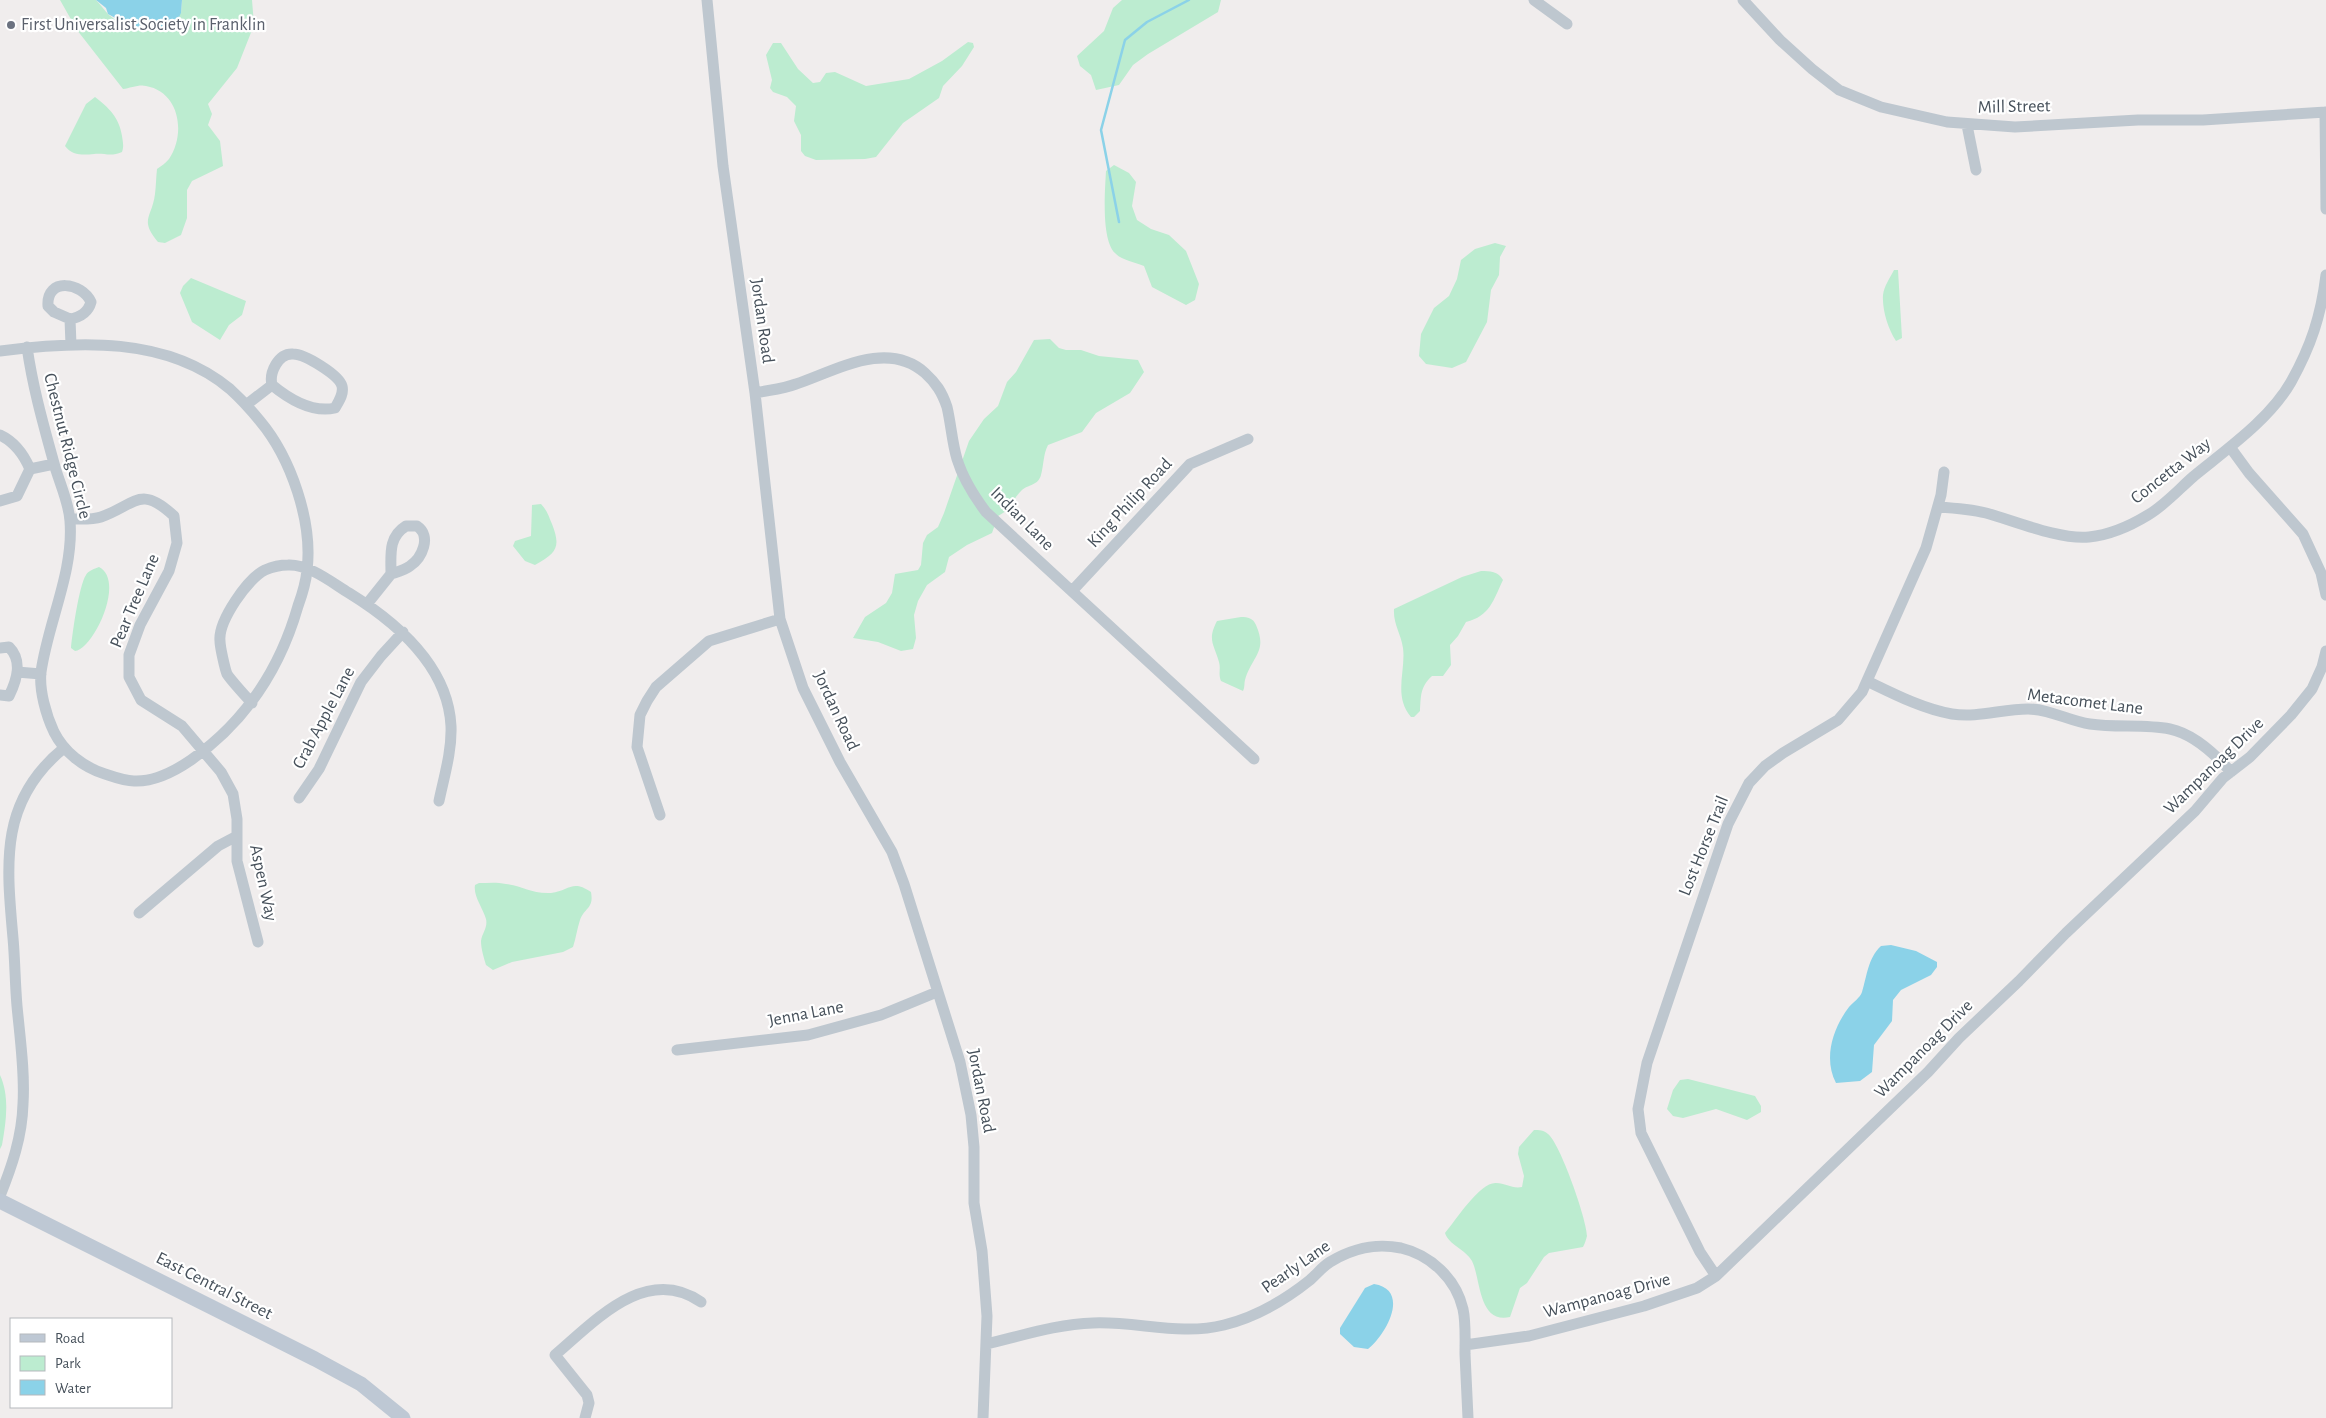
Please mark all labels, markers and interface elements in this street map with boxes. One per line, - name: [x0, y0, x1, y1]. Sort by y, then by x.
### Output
- place label: First Universalist Society in Franklin: [21, 16, 266, 34]
- marker: First Universalist Society in Franklin: [5, 19, 17, 31]
- street label: Mill Street: [1977, 97, 2051, 117]
- street label: Jordan Road: [747, 278, 777, 364]
- street label: Chestnut Ridge Circle: [40, 371, 94, 521]
- street label: Concetta Way: [2128, 434, 2215, 508]
- street label: King Philip Road: [1084, 455, 1176, 551]
- street label: Indian Lane: [987, 484, 1057, 554]
- street label: Pear Tree Lane: [107, 551, 163, 651]
- street label: Crab Apple Lane: [290, 664, 358, 772]
- street label: Jordan Road: [810, 669, 862, 753]
- street label: Metacomet Lane: [2026, 686, 2144, 718]
- street label: Wampanoag Drive: [2161, 714, 2267, 818]
- street label: Lost Horse Trail: [1676, 793, 1732, 899]
- street label: Aspen Way: [246, 843, 280, 923]
- street label: Wampanoag Drive: [1871, 996, 1977, 1102]
- street label: Jenna Lane: [767, 998, 845, 1030]
- street label: Jordan Road: [964, 1047, 998, 1135]
- street label: Pearly Lane: [1258, 1237, 1334, 1297]
- street label: East Central Street: [153, 1249, 275, 1323]
- street label: Wampanoag Drive: [1542, 1270, 1672, 1322]
- legend: [10, 1318, 172, 1408]
- text: Road: [55, 1331, 85, 1346]
- text: Park: [55, 1356, 81, 1371]
- text: Water: [55, 1381, 91, 1396]

